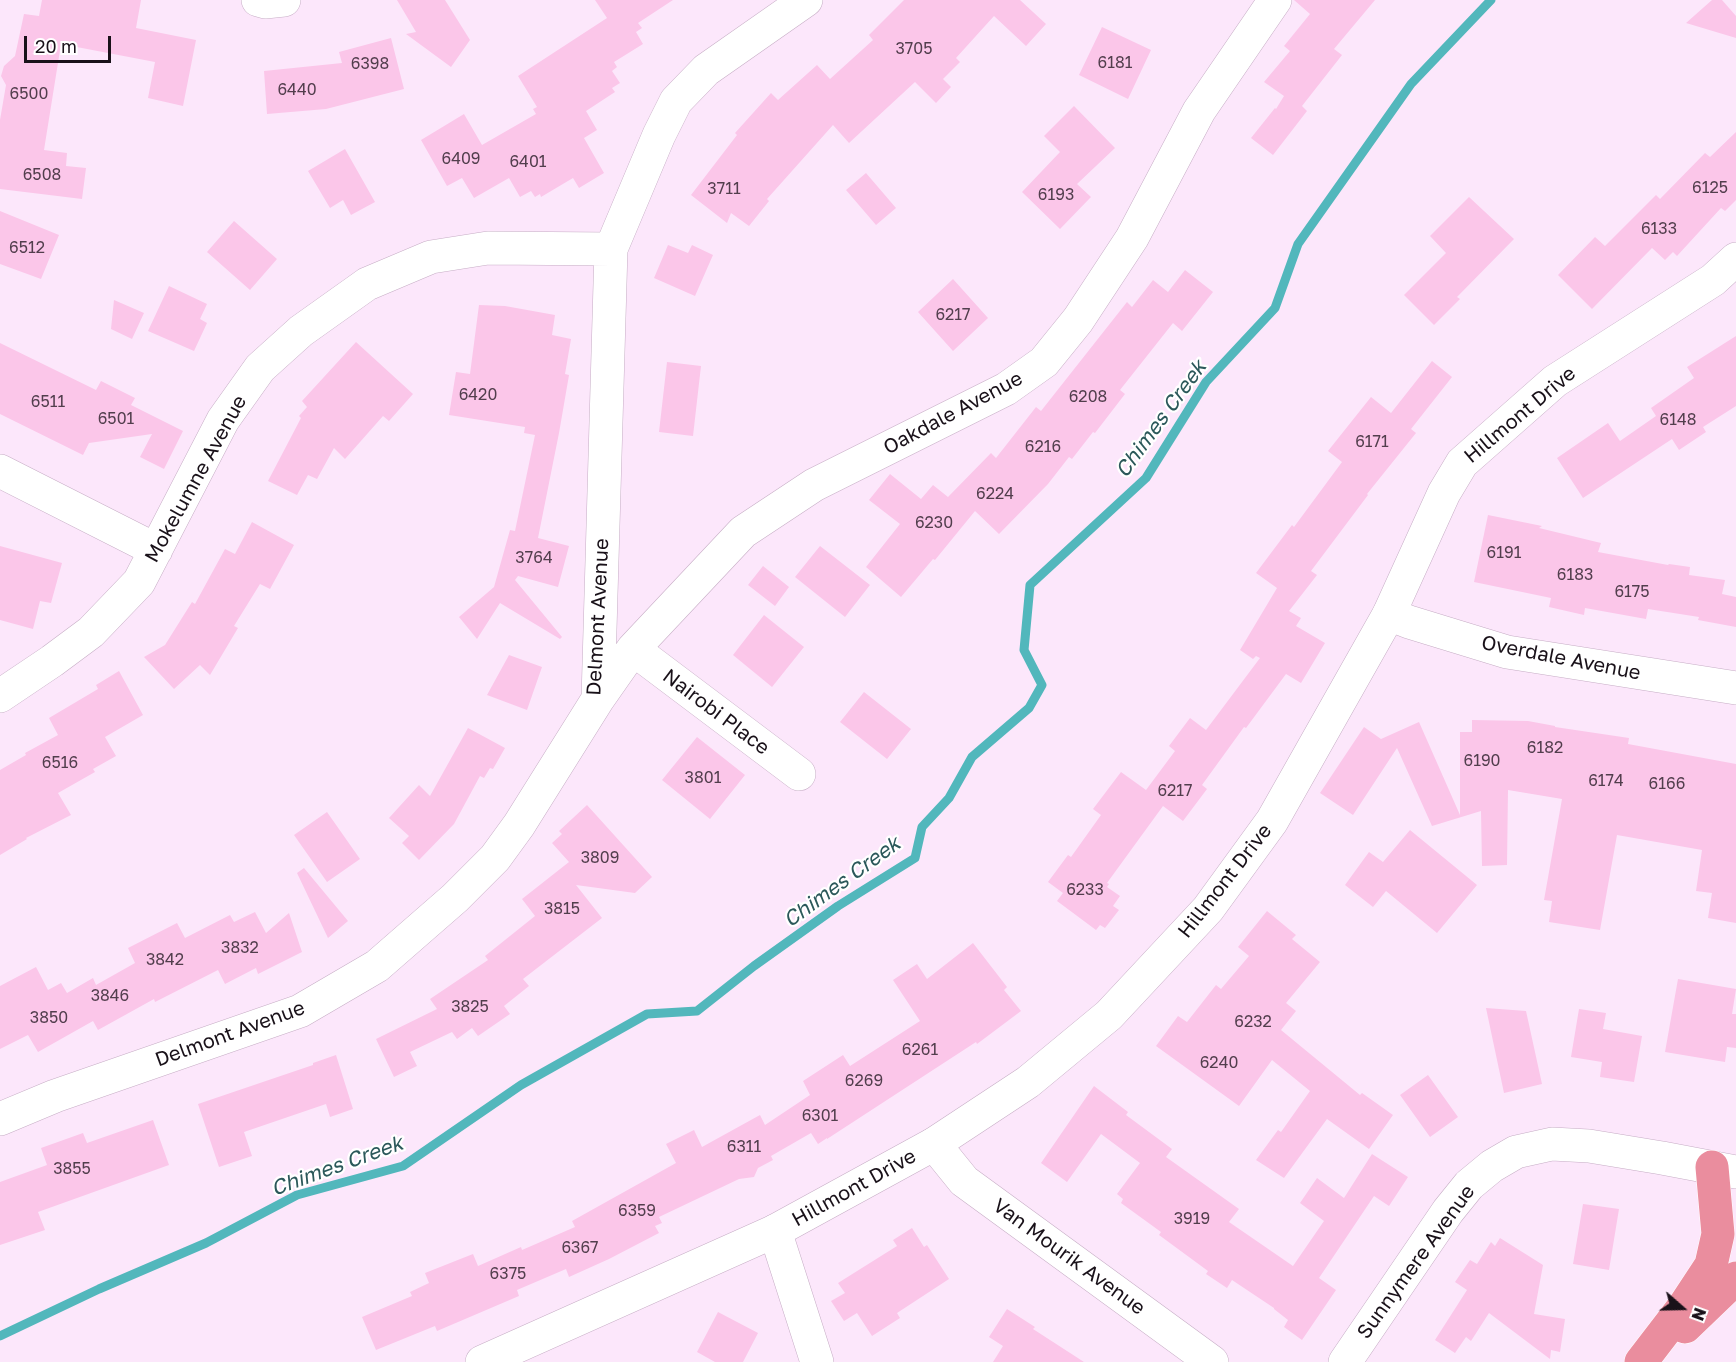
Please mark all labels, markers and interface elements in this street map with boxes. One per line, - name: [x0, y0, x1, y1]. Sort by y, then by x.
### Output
- scale bar: [27, 24, 114, 62]
- text: 20 m: [35, 35, 77, 57]
- house number: 3705: [895, 39, 933, 59]
- house number: 6181: [1098, 53, 1132, 73]
- house number: 6398: [351, 54, 389, 74]
- house number: 6440: [277, 80, 317, 100]
- house number: 6500: [10, 84, 48, 104]
- house number: 6409: [441, 149, 481, 169]
- house number: 6401: [509, 152, 547, 172]
- house number: 6508: [23, 165, 61, 185]
- house number: 6125: [1692, 178, 1728, 198]
- house number: 3711: [707, 179, 741, 199]
- house number: 6193: [1038, 185, 1074, 205]
- house number: 6133: [1641, 219, 1677, 239]
- house number: 6512: [9, 238, 45, 258]
- house number: 6217: [935, 305, 971, 325]
- water label: Chimes Creek: [1110, 356, 1212, 482]
- street label: Hillmont Drive: [1460, 362, 1580, 468]
- street label: Oakdale Avenue: [879, 366, 1027, 460]
- house number: 6420: [459, 385, 497, 405]
- house number: 6208: [1069, 387, 1107, 407]
- street label: Mokelumne Avenue: [140, 391, 252, 567]
- house number: 6511: [31, 392, 65, 412]
- house number: 6501: [98, 409, 134, 429]
- house number: 6148: [1660, 410, 1696, 430]
- house number: 6171: [1355, 432, 1389, 452]
- house number: 6216: [1025, 437, 1061, 457]
- house number: 6224: [976, 484, 1014, 504]
- house number: 6230: [915, 513, 953, 533]
- street label: Delmont Avenue: [582, 538, 614, 696]
- house number: 6191: [1487, 543, 1521, 563]
- house number: 3764: [515, 548, 553, 568]
- house number: 6183: [1557, 565, 1593, 585]
- house number: 6175: [1614, 582, 1650, 602]
- street label: Overdale Avenue: [1479, 631, 1643, 685]
- street label: Nairobi Place: [658, 664, 774, 760]
- house number: 6182: [1527, 738, 1563, 758]
- house number: 6190: [1463, 751, 1501, 771]
- house number: 6516: [42, 753, 78, 773]
- house number: 3801: [685, 768, 721, 788]
- house number: 6174: [1588, 771, 1624, 791]
- house number: 6166: [1649, 774, 1685, 794]
- house number: 6217: [1157, 781, 1193, 801]
- street label: Hillmont Drive: [1173, 819, 1277, 943]
- water label: Chimes Creek: [779, 831, 905, 933]
- house number: 3809: [581, 848, 619, 868]
- house number: 6233: [1066, 880, 1104, 900]
- house number: 3815: [544, 899, 580, 919]
- house number: 3832: [221, 938, 259, 958]
- house number: 3842: [146, 950, 184, 970]
- house number: 3846: [91, 986, 129, 1006]
- street label: Delmont Avenue: [152, 996, 308, 1072]
- house number: 3825: [451, 997, 489, 1017]
- house number: 3850: [30, 1008, 68, 1028]
- house number: 6232: [1234, 1012, 1272, 1032]
- house number: 6261: [902, 1040, 938, 1060]
- house number: 6240: [1200, 1053, 1238, 1073]
- house number: 6269: [845, 1071, 883, 1091]
- house number: 6301: [802, 1106, 838, 1126]
- water label: Chimes Creek: [268, 1130, 406, 1202]
- house number: 6311: [727, 1137, 761, 1157]
- street label: Hillmont Drive: [788, 1144, 920, 1232]
- house number: 3855: [53, 1159, 91, 1179]
- street label: Sunnymere Avenue: [1352, 1180, 1480, 1344]
- street label: Van Mourik Avenue: [988, 1194, 1150, 1320]
- house number: 6359: [618, 1201, 656, 1221]
- house number: 3919: [1174, 1209, 1210, 1229]
- house number: 6367: [561, 1238, 599, 1258]
- house number: 6375: [490, 1264, 526, 1284]
- north arrow: [1652, 1278, 1712, 1338]
- text: N: [1687, 1305, 1710, 1323]

